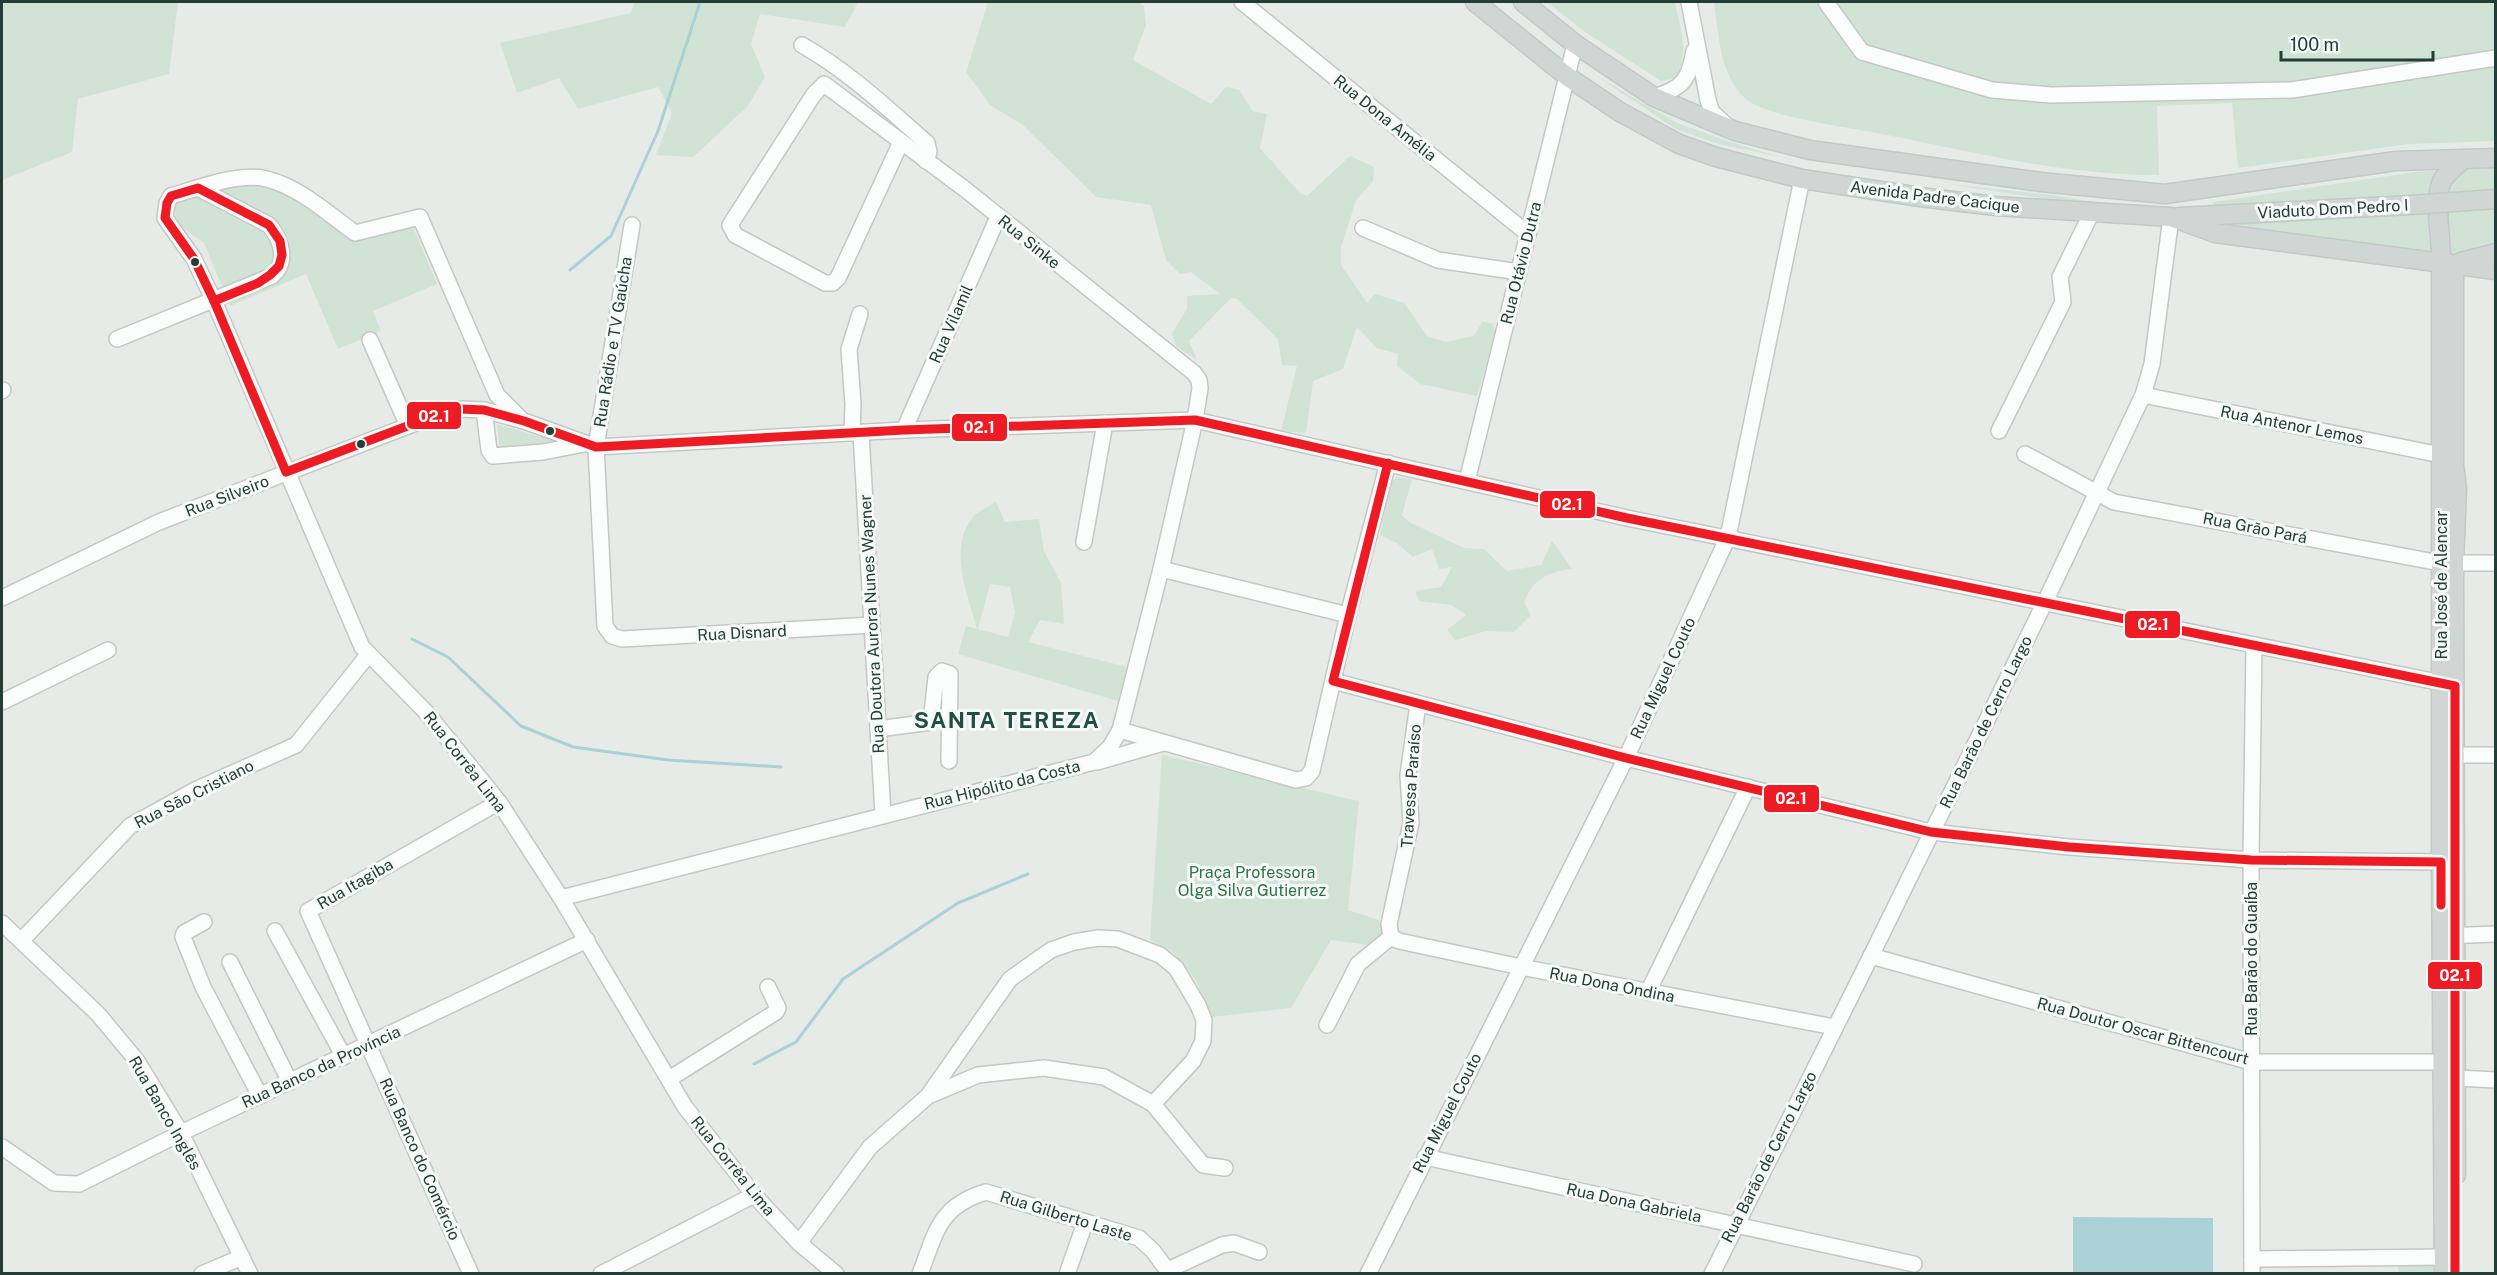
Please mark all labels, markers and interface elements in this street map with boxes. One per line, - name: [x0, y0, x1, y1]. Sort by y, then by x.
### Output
- scale bar: [2281, 24, 2432, 62]
- text: 100 m: [2290, 34, 2339, 55]
- street label: Rua Dona Amélia: [1330, 71, 1440, 165]
- street label: Avenida Padre Cacique: [1849, 177, 2021, 217]
- street label: Viaduto Dom Pedro I: [2257, 196, 2409, 222]
- street label: Rua Otávio Dutra: [1497, 200, 1545, 326]
- street label: Rua Sinke: [994, 211, 1064, 273]
- street label: Rua Rádio e TV Gaúcha: [590, 255, 636, 429]
- unlabelled marker: [189, 256, 201, 268]
- street label: Rua Vilamil: [925, 282, 977, 366]
- line badge: 02.1: [406, 401, 462, 430]
- street label: Rua Antenor Lemos: [2219, 402, 2365, 448]
- text: 02.1: [418, 407, 450, 426]
- line badge: 02.1: [951, 413, 1008, 442]
- text: 02.1: [963, 418, 995, 437]
- unlabelled marker: [544, 425, 556, 437]
- unlabelled marker: [355, 438, 367, 450]
- street label: Rua Silveiro: [182, 471, 272, 521]
- line badge: 02.1: [1539, 490, 1596, 519]
- street label: Rua Doutora Aurora Nunes Wagner: [856, 494, 888, 754]
- text: 02.1: [1551, 495, 1583, 514]
- street label: Rua Grão Pará: [2201, 509, 2309, 547]
- street label: Rua José de Alencar: [2432, 511, 2451, 659]
- line badge: 02.1: [2124, 610, 2181, 639]
- street label: Rua Miguel Couto: [1627, 614, 1699, 742]
- text: 02.1: [2137, 615, 2169, 634]
- street label: Rua Disnard: [697, 621, 787, 645]
- street label: Rua Barão de Cerro Largo: [1936, 632, 2036, 812]
- district label: SANTA TEREZA: [914, 707, 1100, 733]
- street label: Rua Corrêa Lima: [420, 708, 510, 816]
- street label: Travessa Paraíso: [1397, 723, 1425, 849]
- street label: Rua São Cristiano: [131, 756, 257, 832]
- street label: Rua Hipólito da Costa: [922, 756, 1082, 814]
- line badge: 02.1: [1763, 784, 1820, 813]
- text: 02.1: [1775, 789, 1807, 808]
- street label: Rua Itagiba: [314, 855, 396, 913]
- park label: Praça Professora Olga Silva Gutierrez: [1178, 863, 1326, 900]
- street label: Rua Barão do Guaíba: [2242, 882, 2261, 1036]
- line badge: 02.1: [2427, 961, 2483, 990]
- street label: Rua Dona Ondina: [1548, 964, 1676, 1006]
- text: 02.1: [2439, 966, 2471, 985]
- street label: Rua Doutor Oscar Bittencourt: [2035, 994, 2251, 1068]
- street label: Rua Banco da Província: [239, 1022, 403, 1112]
- street label: Rua Miguel Couto: [1409, 1050, 1485, 1176]
- street label: Rua Banco Inglês: [125, 1053, 205, 1173]
- street label: Rua Barão de Cerro Largo: [1717, 1068, 1821, 1246]
- street label: Rua Banco do Comércio: [376, 1075, 464, 1243]
- street label: Rua Corrêa Lima: [687, 1112, 779, 1220]
- street label: Rua Dona Gabriela: [1565, 1179, 1703, 1227]
- street label: Rua Gilberto Laste: [997, 1187, 1135, 1245]

